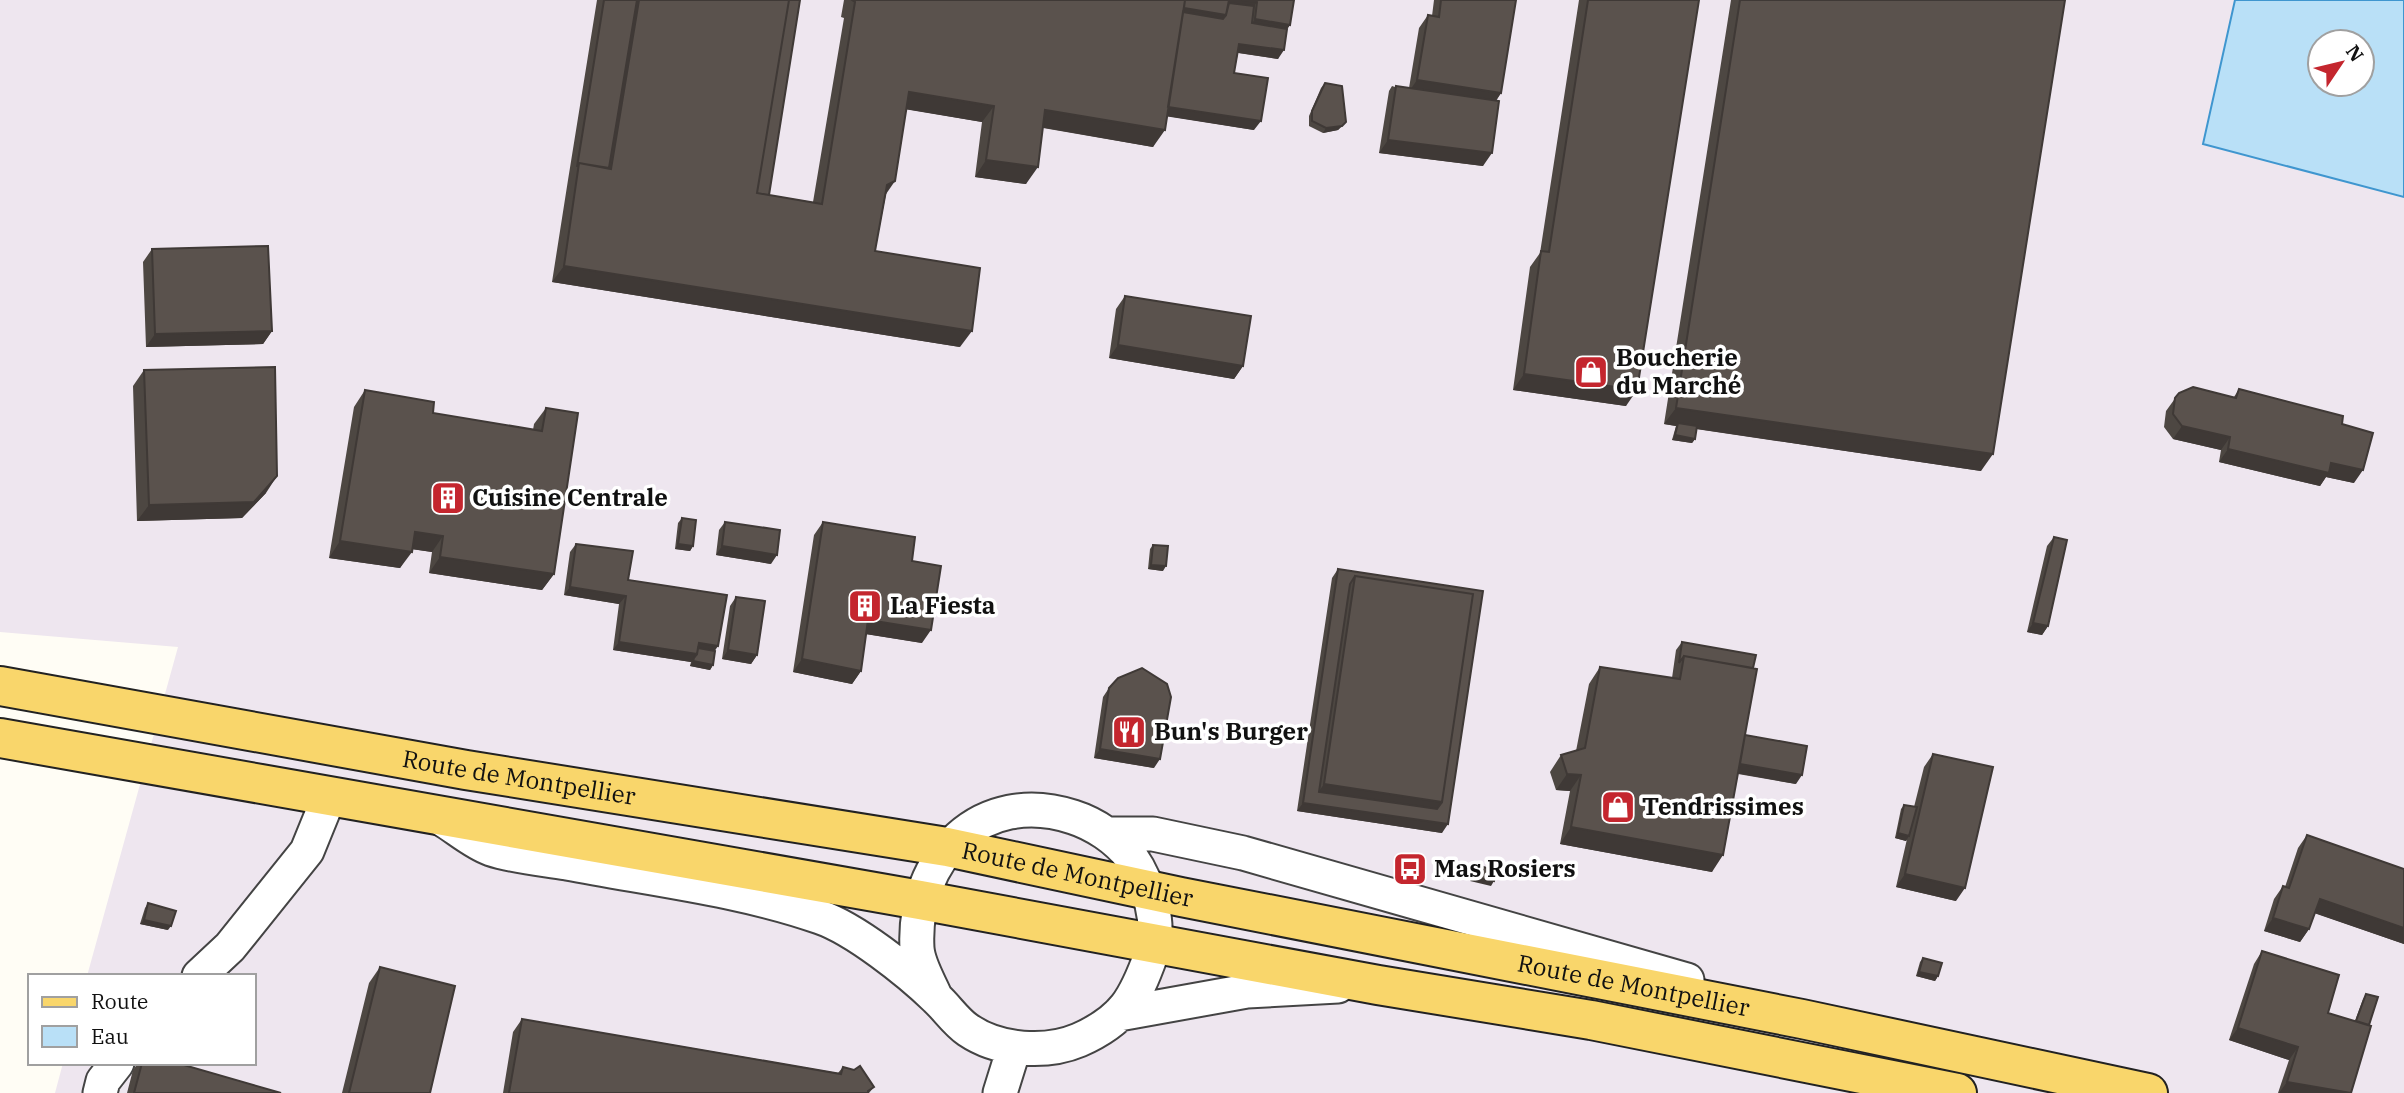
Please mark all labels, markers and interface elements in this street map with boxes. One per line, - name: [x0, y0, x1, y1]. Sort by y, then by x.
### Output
- north arrow: [2306, 28, 2376, 98]
- text: N: [2341, 40, 2369, 66]
- place label: Boucherie du Marché: [1616, 341, 1741, 401]
- shop icon: Boucherie du Marché: [1572, 353, 1610, 391]
- building icon: Cuisine Centrale: [429, 479, 467, 517]
- place label: Cuisine Centrale: [472, 481, 668, 513]
- building icon: La Fiesta: [846, 587, 884, 625]
- place label: La Fiesta: [890, 589, 996, 621]
- restaurant icon: Bun's Burger: [1110, 713, 1148, 751]
- place label: Bun's Burger: [1154, 715, 1308, 747]
- street label: Route de Montpellier: [400, 742, 638, 812]
- shop icon: Tendrissimes: [1599, 788, 1637, 826]
- place label: Tendrissimes: [1642, 790, 1804, 822]
- street label: Route de Montpellier: [959, 834, 1196, 914]
- bus stop icon: Mas Rosiers: [1391, 850, 1429, 888]
- place label: Mas Rosiers: [1434, 852, 1576, 884]
- street label: Route de Montpellier: [1515, 946, 1753, 1023]
- legend: [28, 974, 256, 1065]
- text: Route: [91, 987, 148, 1015]
- text: Eau: [91, 1022, 129, 1050]

